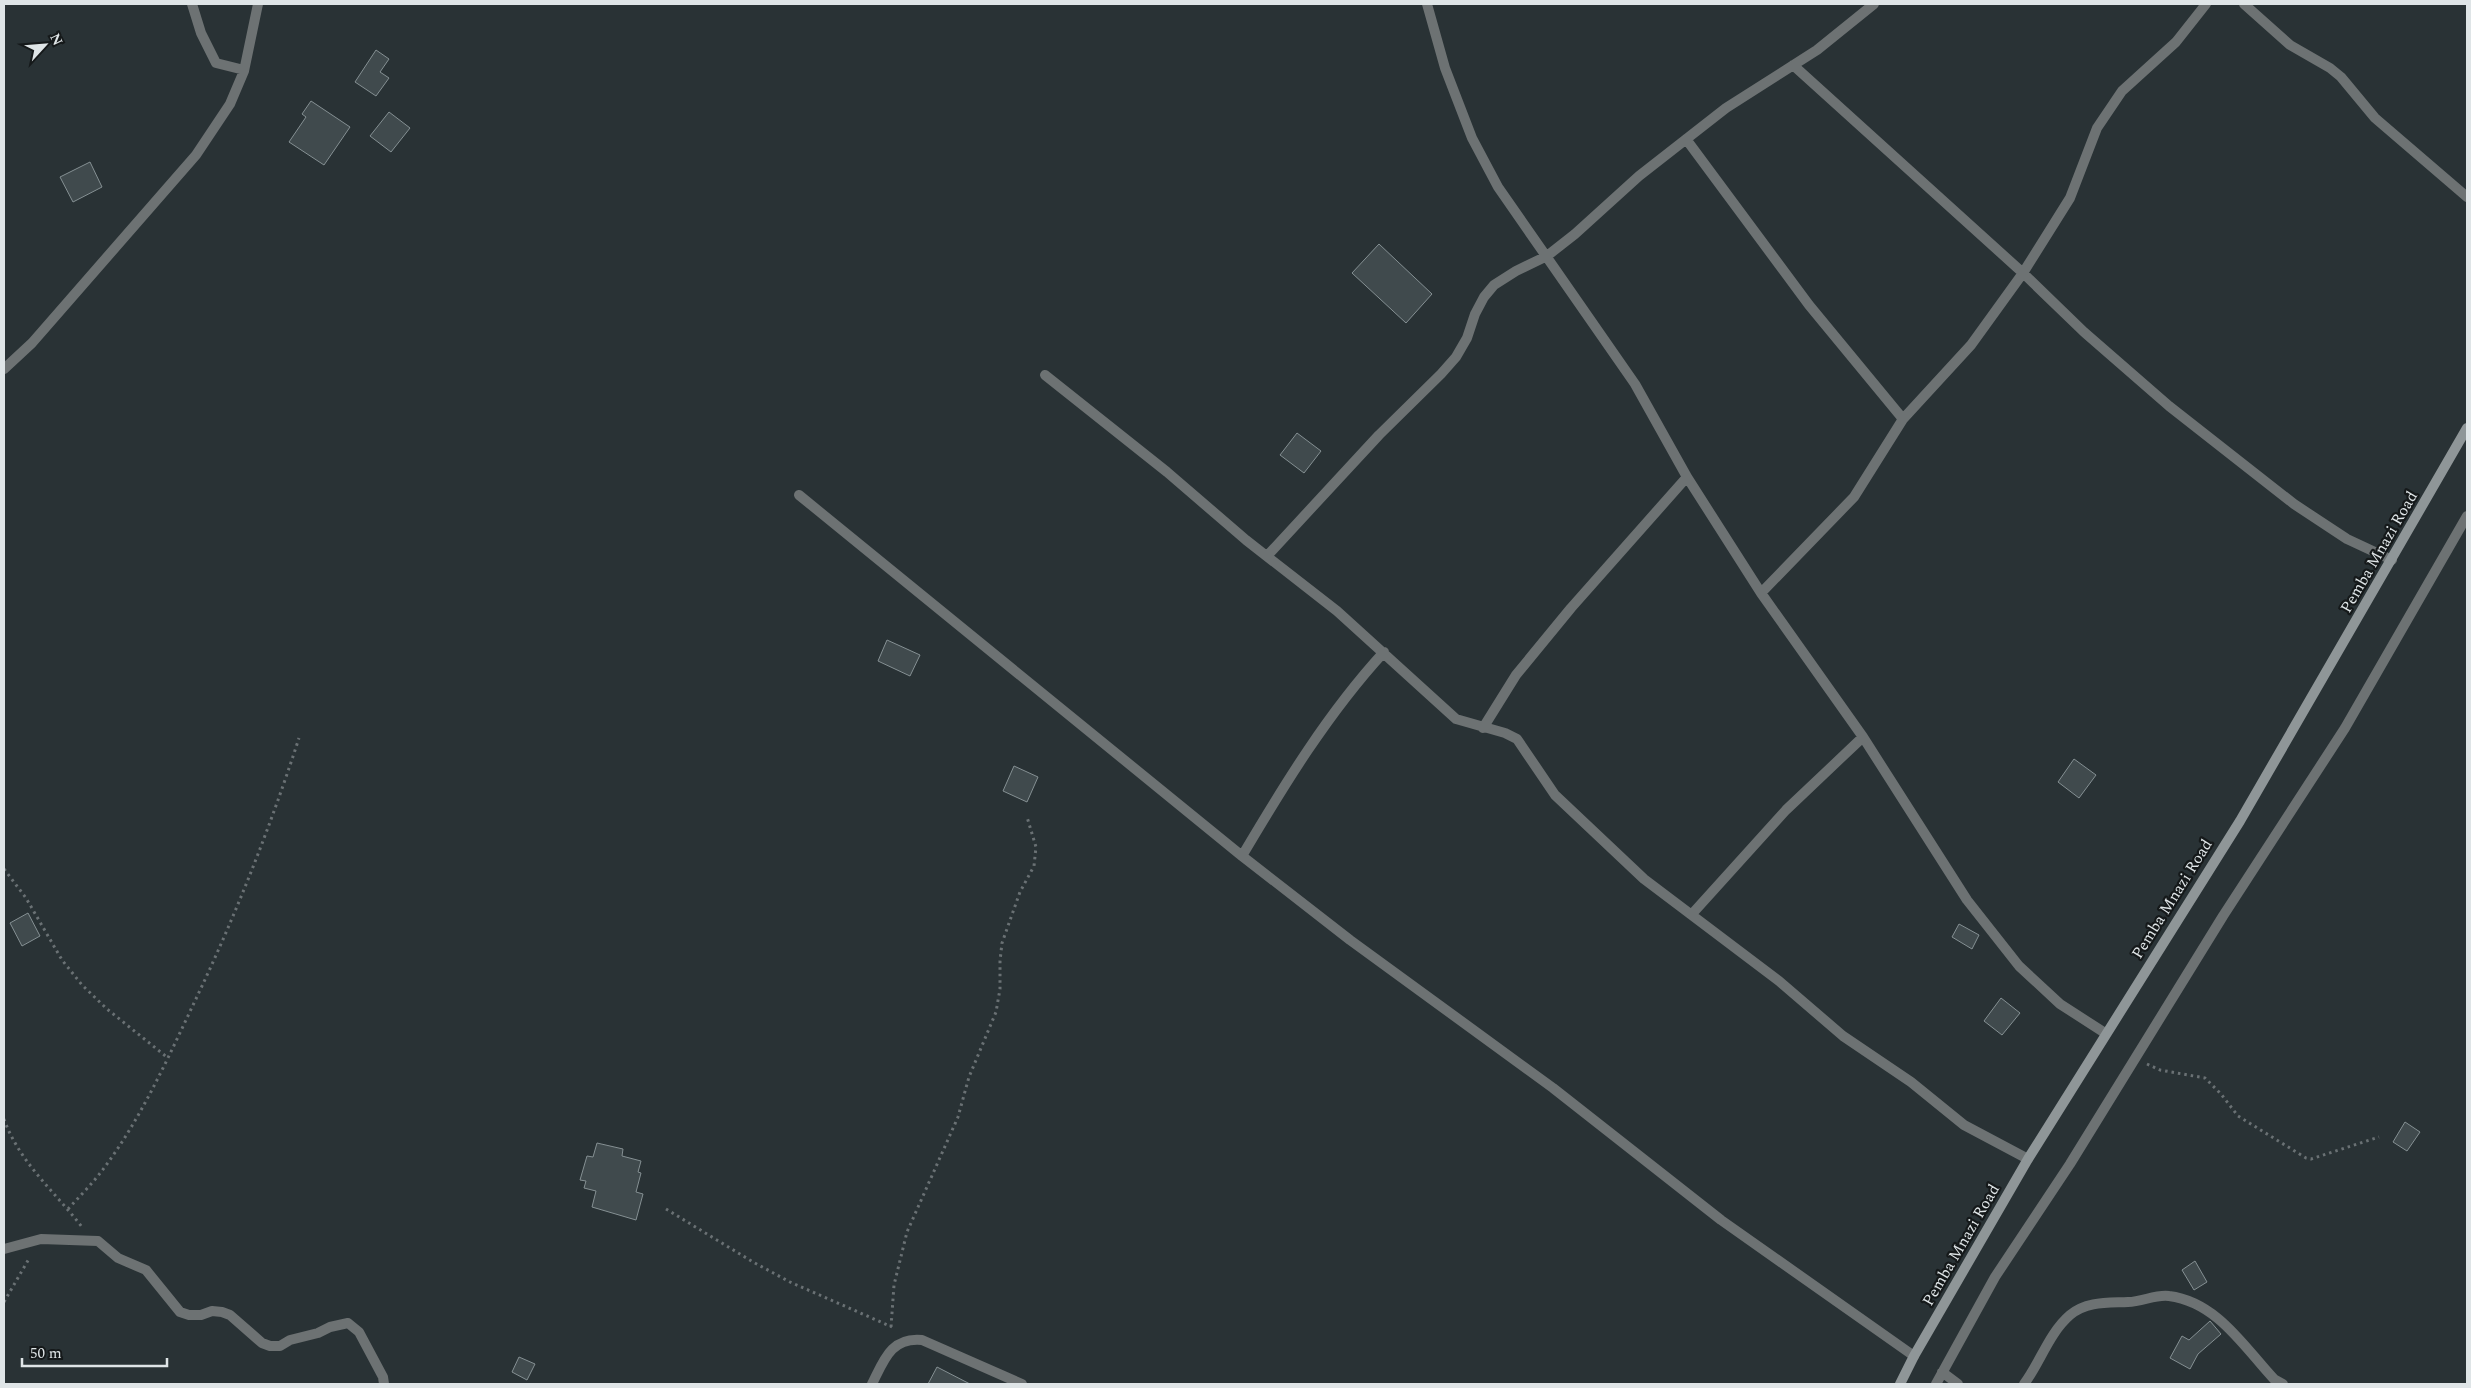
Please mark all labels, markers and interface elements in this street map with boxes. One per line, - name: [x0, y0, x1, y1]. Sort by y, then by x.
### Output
- north arrow: [20, 20, 70, 70]
- text: N: [44, 30, 68, 49]
- street label: Pemba Mnazi Road: [2334, 487, 2424, 617]
- street label: Pemba Mnazi Road: [2125, 834, 2219, 964]
- street label: Pemba Mnazi Road: [1916, 1180, 2006, 1310]
- scale bar: [22, 1336, 168, 1368]
- text: 50 m: [30, 1342, 62, 1365]

